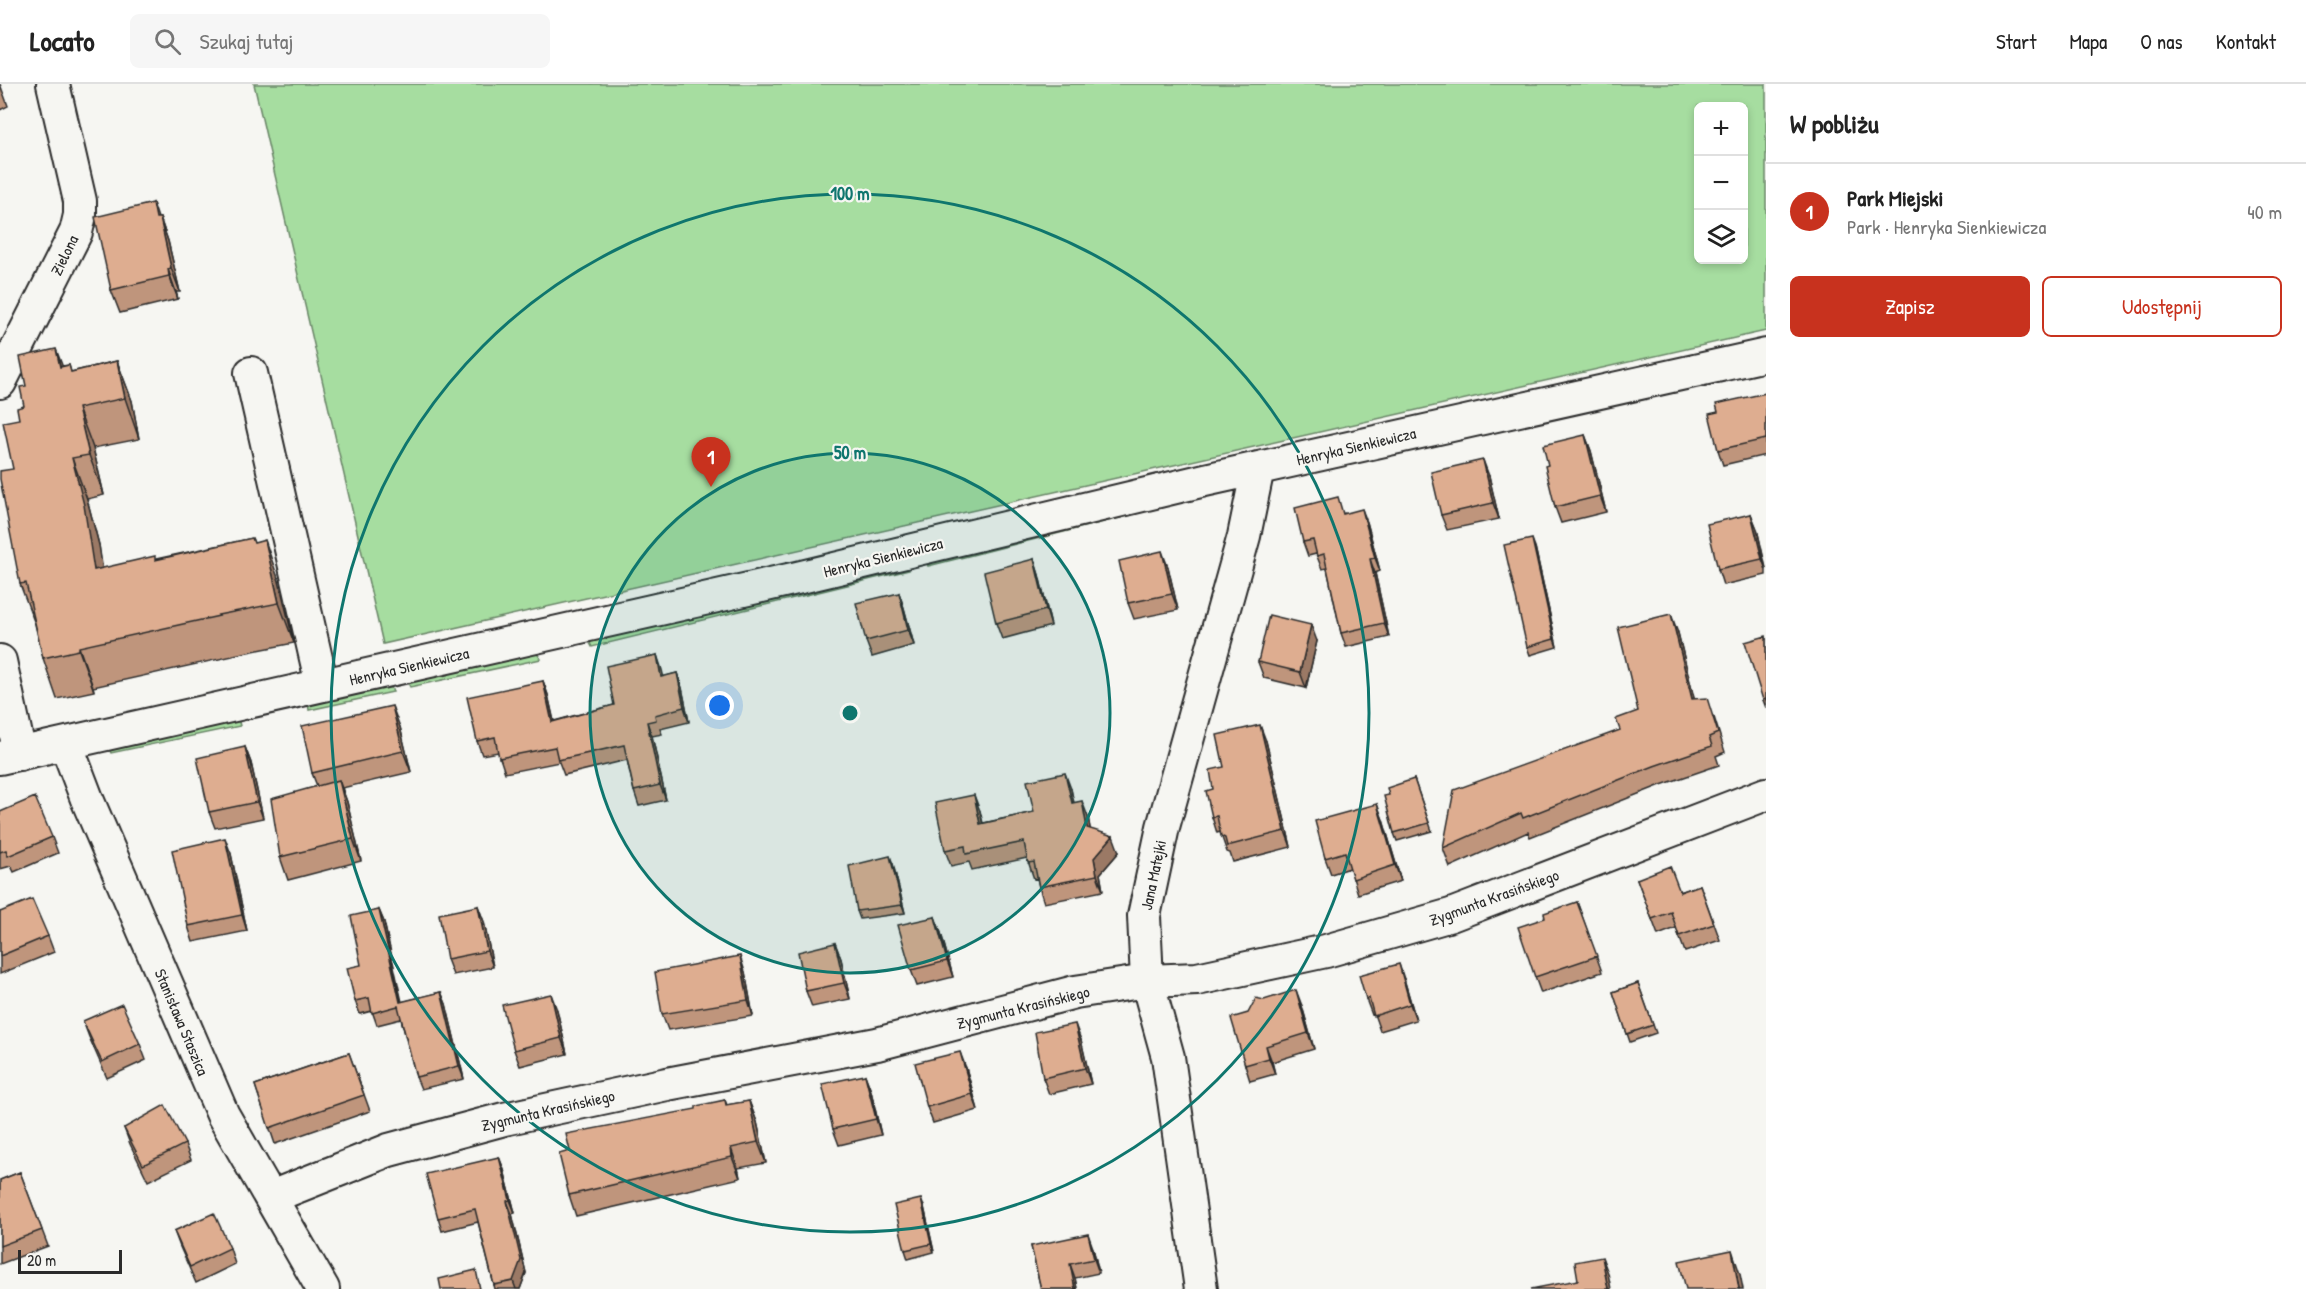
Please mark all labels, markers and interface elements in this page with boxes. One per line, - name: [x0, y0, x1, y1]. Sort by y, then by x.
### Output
- search box: [130, 14, 550, 68]
- text: Locato: [30, 22, 94, 60]
- icon: search: [151, 25, 184, 58]
- text: Szukaj tutaj: [199, 26, 294, 56]
- text: Start: [1996, 27, 2036, 56]
- text: Mapa: [2069, 27, 2107, 56]
- text: O nas: [2140, 27, 2183, 56]
- text: Kontakt: [2216, 27, 2276, 56]
- map controls: [1694, 102, 1748, 264]
- button: +: [1694, 102, 1748, 156]
- text: W pobliżu: [1790, 106, 1879, 141]
- button: −: [1694, 156, 1748, 210]
- text: 100 m: [830, 181, 870, 206]
- text: Park Miejski: [1847, 183, 1943, 213]
- text: 1: [1806, 198, 1813, 225]
- text: 40 m: [2247, 198, 2282, 225]
- button: layers: [1694, 210, 1748, 264]
- text: Park · Henryka Sienkiewicza: [1847, 213, 2046, 240]
- street label: Zielona: [45, 231, 83, 279]
- button: Zapisz: [1790, 276, 2030, 337]
- button: Udostępnij: [2042, 276, 2282, 337]
- street label: Henryka Sienkiewicza: [1294, 422, 1418, 470]
- pin: 1: [692, 438, 730, 487]
- text: 50 m: [834, 440, 866, 465]
- street label: Henryka Sienkiewicza: [821, 532, 945, 582]
- street label: Henryka Sienkiewicza: [347, 642, 471, 690]
- your location: [705, 691, 734, 720]
- centre of rings: [840, 703, 860, 723]
- street label: Jana Matejki: [1135, 838, 1171, 912]
- street label: Zygmunta Krasińskiego: [1426, 863, 1562, 931]
- street label: Stanisława Staszica: [150, 965, 214, 1079]
- street label: Zygmunta Krasińskiego: [954, 980, 1092, 1034]
- street label: Zygmunta Krasińskiego: [479, 1084, 617, 1136]
- scale bar: [18, 1247, 122, 1274]
- text: 20 m: [27, 1249, 56, 1271]

